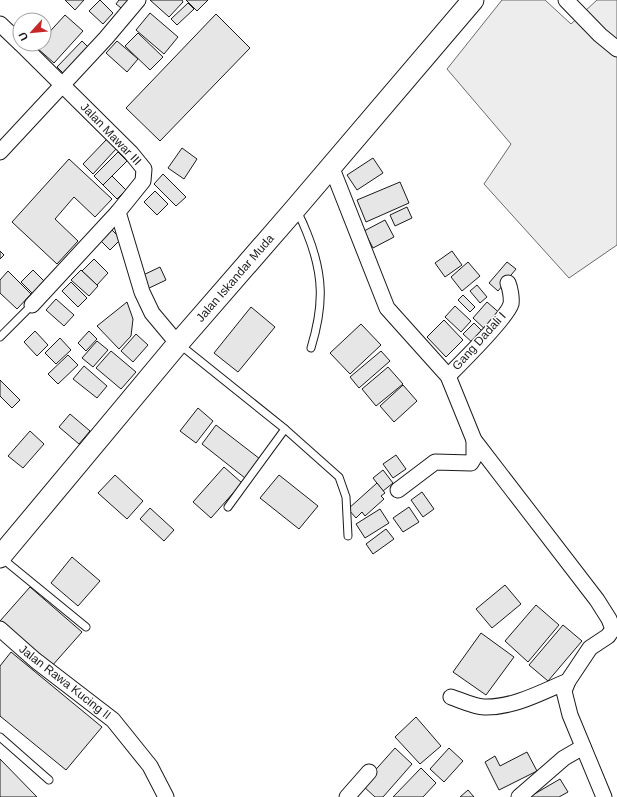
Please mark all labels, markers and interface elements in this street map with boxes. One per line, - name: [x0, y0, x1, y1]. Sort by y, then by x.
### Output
- north arrow: [12, 12, 52, 52]
- text: U: [16, 30, 30, 43]
- street label: Jalan Mawar III: [78, 100, 144, 168]
- street label: Jalan Iskandar Muda: [193, 231, 277, 325]
- street label: Gang Dadali I: [449, 309, 509, 373]
- street label: Jalan Rawa Kucing II: [16, 642, 114, 722]

